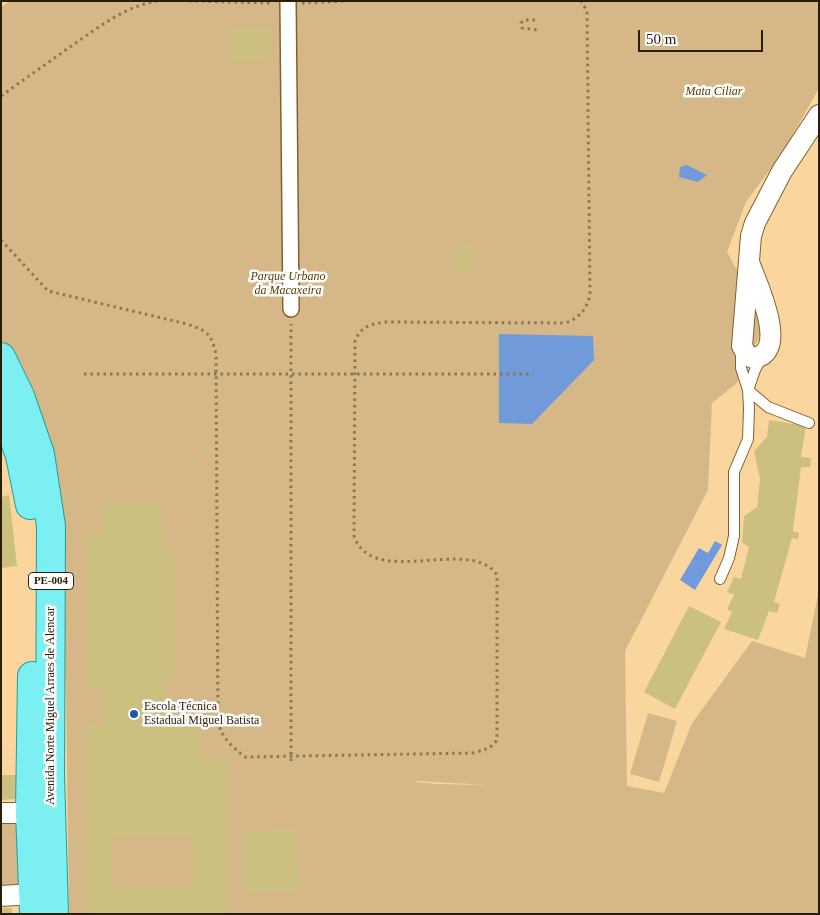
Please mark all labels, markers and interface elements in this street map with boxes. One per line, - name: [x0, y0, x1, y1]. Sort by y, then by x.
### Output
- scale bar: [640, 20, 765, 52]
- text: 50 m: [646, 31, 676, 47]
- park label: Mata Ciliar: [685, 85, 743, 99]
- park label: Parque Urbano da Macaxeira: [250, 270, 326, 298]
- road number: PE-004: [28, 572, 74, 590]
- street label: Avenida Norte Miguel Arraes de Alencar: [44, 607, 58, 805]
- place label: Escola Técnica Estadual Miguel Batista: [144, 700, 259, 728]
- marker: Escola Técnica Estadual Miguel Batista: [128, 708, 140, 720]

